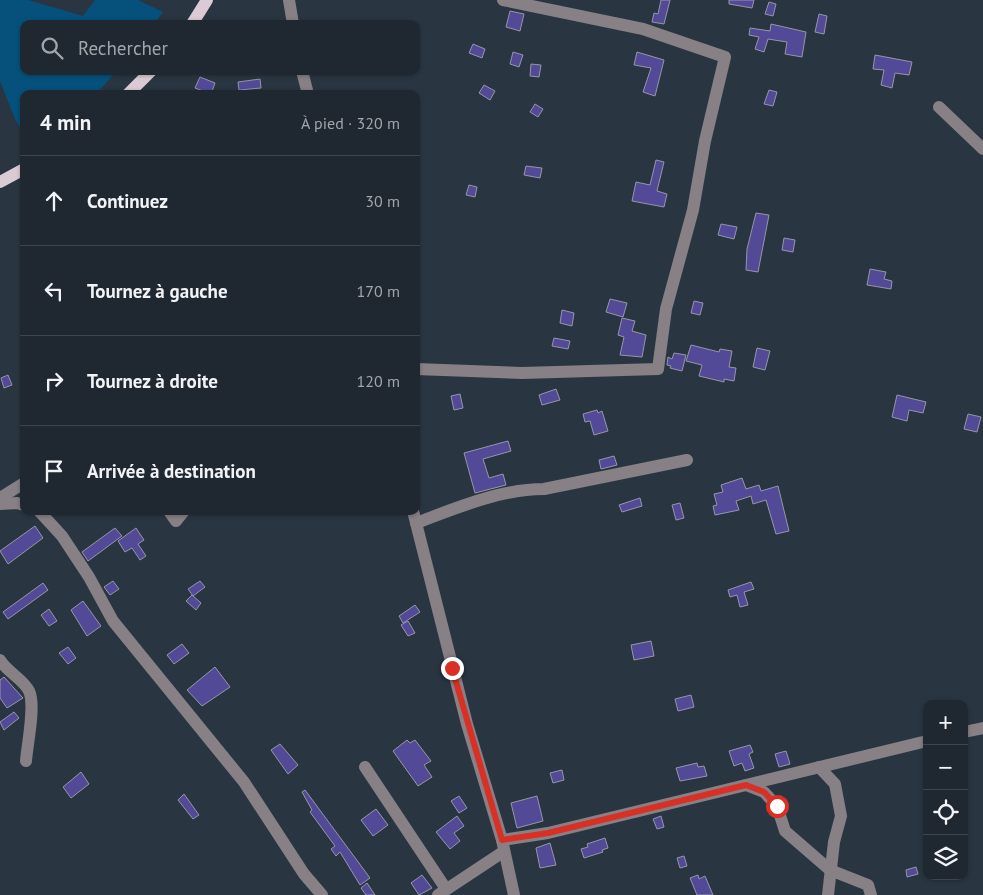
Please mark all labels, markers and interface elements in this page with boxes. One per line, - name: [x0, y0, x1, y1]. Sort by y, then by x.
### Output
- search box: [20, 20, 420, 75]
- icon: search: [38, 34, 66, 62]
- text: Rechercher: [78, 36, 168, 60]
- text: 4 min: [40, 109, 91, 136]
- text: À pied · 320 m: [301, 113, 400, 133]
- icon: ahead: [40, 187, 68, 215]
- text: Continuez: [87, 189, 168, 213]
- text: 30 m: [365, 191, 400, 211]
- icon: left: [40, 277, 68, 305]
- text: Tournez à gauche: [87, 279, 228, 303]
- text: 170 m: [357, 281, 400, 301]
- icon: right: [40, 367, 68, 395]
- text: Tournez à droite: [87, 369, 218, 393]
- text: 120 m: [357, 371, 400, 391]
- icon: arrive: [40, 457, 68, 485]
- text: Arrivée à destination: [87, 459, 256, 483]
- route end: [441, 657, 464, 680]
- map controls: [923, 700, 968, 880]
- button: +: [923, 700, 968, 745]
- button: −: [923, 745, 968, 790]
- button: locate: [923, 790, 968, 835]
- route start: [766, 795, 789, 818]
- button: layers: [923, 835, 968, 880]

